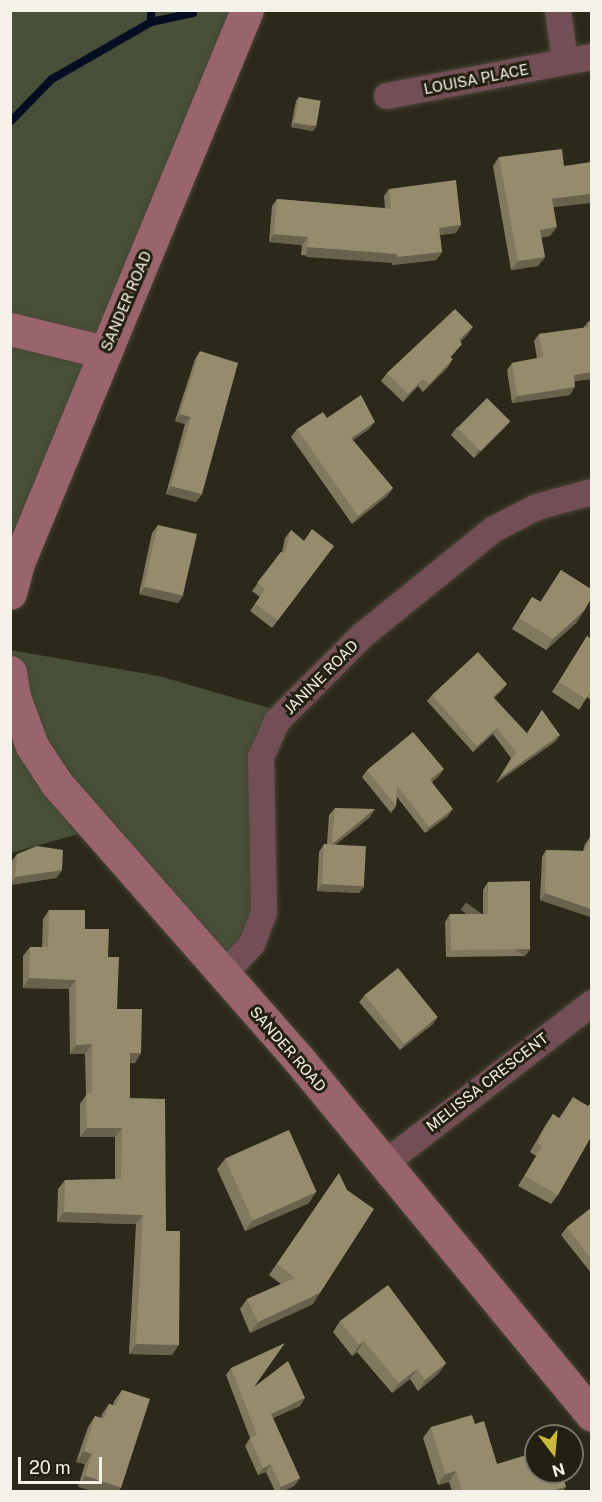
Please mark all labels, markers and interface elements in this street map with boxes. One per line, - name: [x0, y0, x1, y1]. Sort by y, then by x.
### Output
- street label: LOUISA PLACE: [422, 60, 530, 98]
- street label: SANDER ROAD: [97, 248, 155, 354]
- street label: JANINE ROAD: [280, 636, 362, 718]
- street label: SANDER ROAD: [246, 1003, 330, 1095]
- street label: MELISSA CRESCENT: [423, 1029, 551, 1135]
- north arrow: [524, 1424, 584, 1484]
- scale bar: [21, 1445, 105, 1483]
- text: 20 m: [29, 1457, 71, 1478]
- text: N: [550, 1459, 567, 1481]

